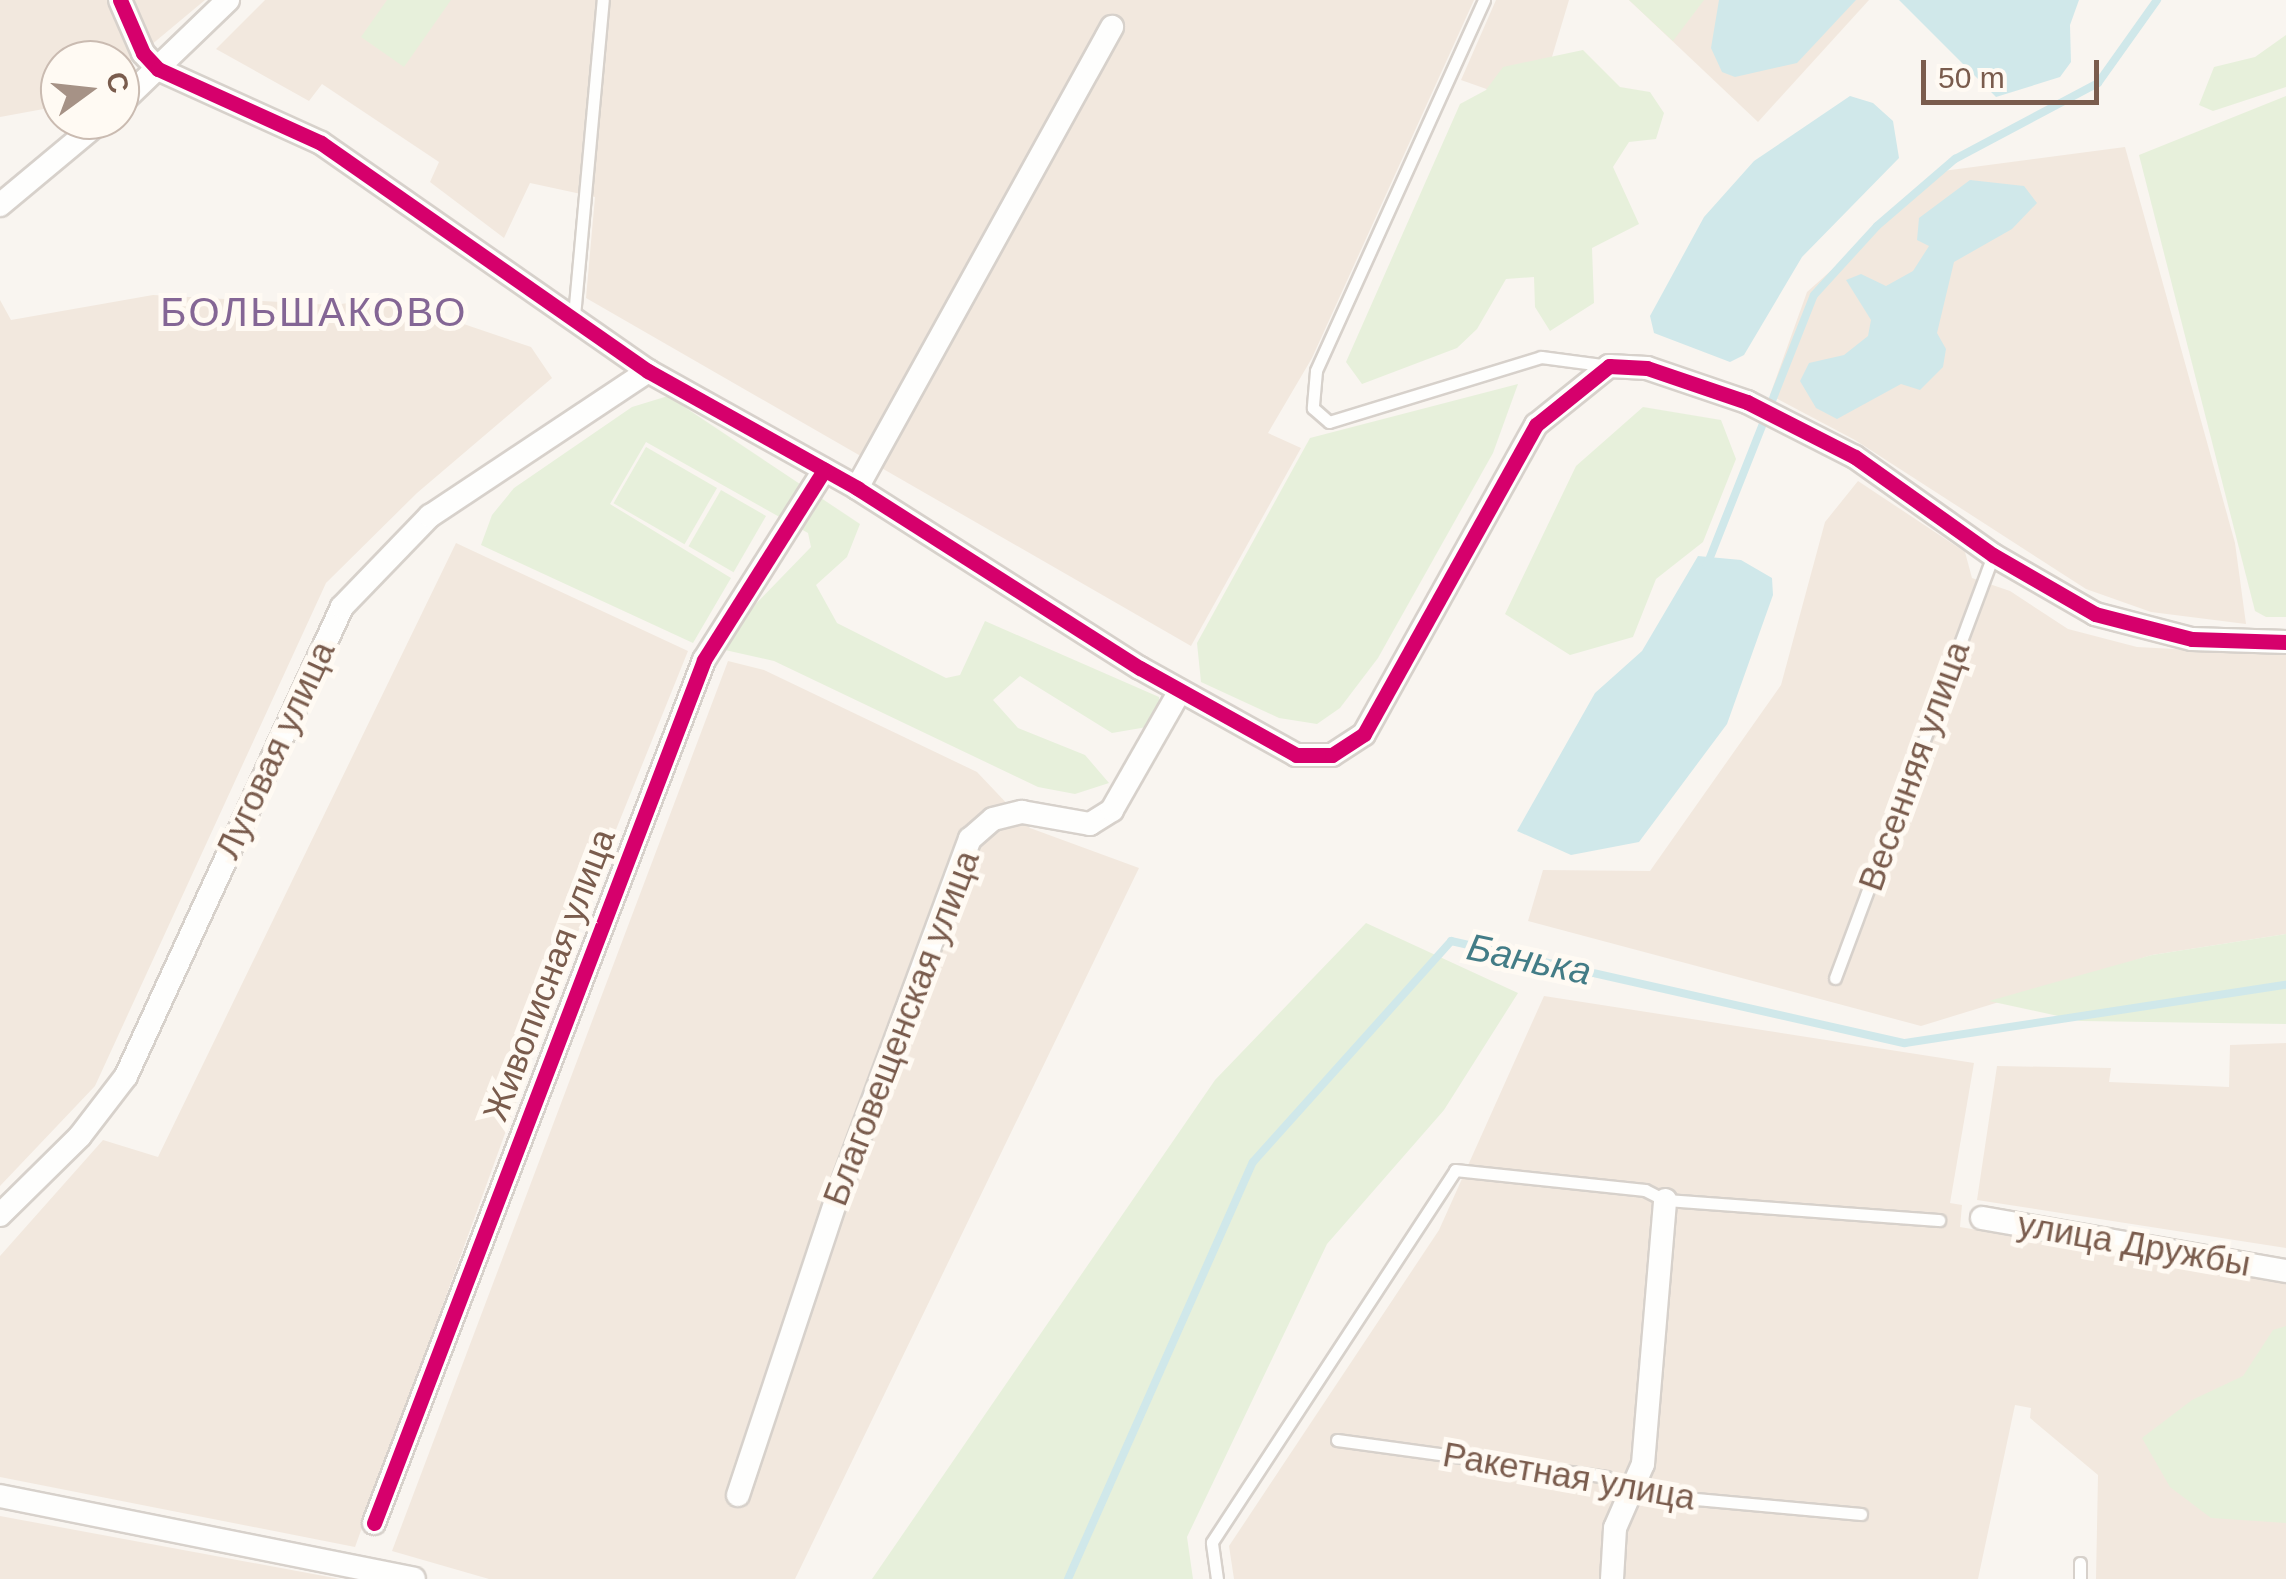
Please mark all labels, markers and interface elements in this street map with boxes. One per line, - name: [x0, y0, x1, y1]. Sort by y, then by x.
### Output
- north arrow: [40, 40, 140, 140]
- scale bar: [1926, 40, 2104, 102]
- text: 50 m: [1938, 61, 2005, 94]
- text: С: [100, 69, 135, 96]
- district label: БОЛЬШАКОВО: [160, 288, 468, 336]
- street label: Луговая улица: [206, 635, 344, 865]
- street label: Весенняя улица: [1849, 636, 1979, 896]
- street label: Живописная улица: [474, 823, 624, 1127]
- street label: Благовещенская улица: [814, 845, 988, 1211]
- water label: Банька: [1463, 925, 1595, 995]
- street label: улица Дружбы: [2014, 1203, 2254, 1285]
- street label: Ракетная улица: [1440, 1433, 1698, 1519]

